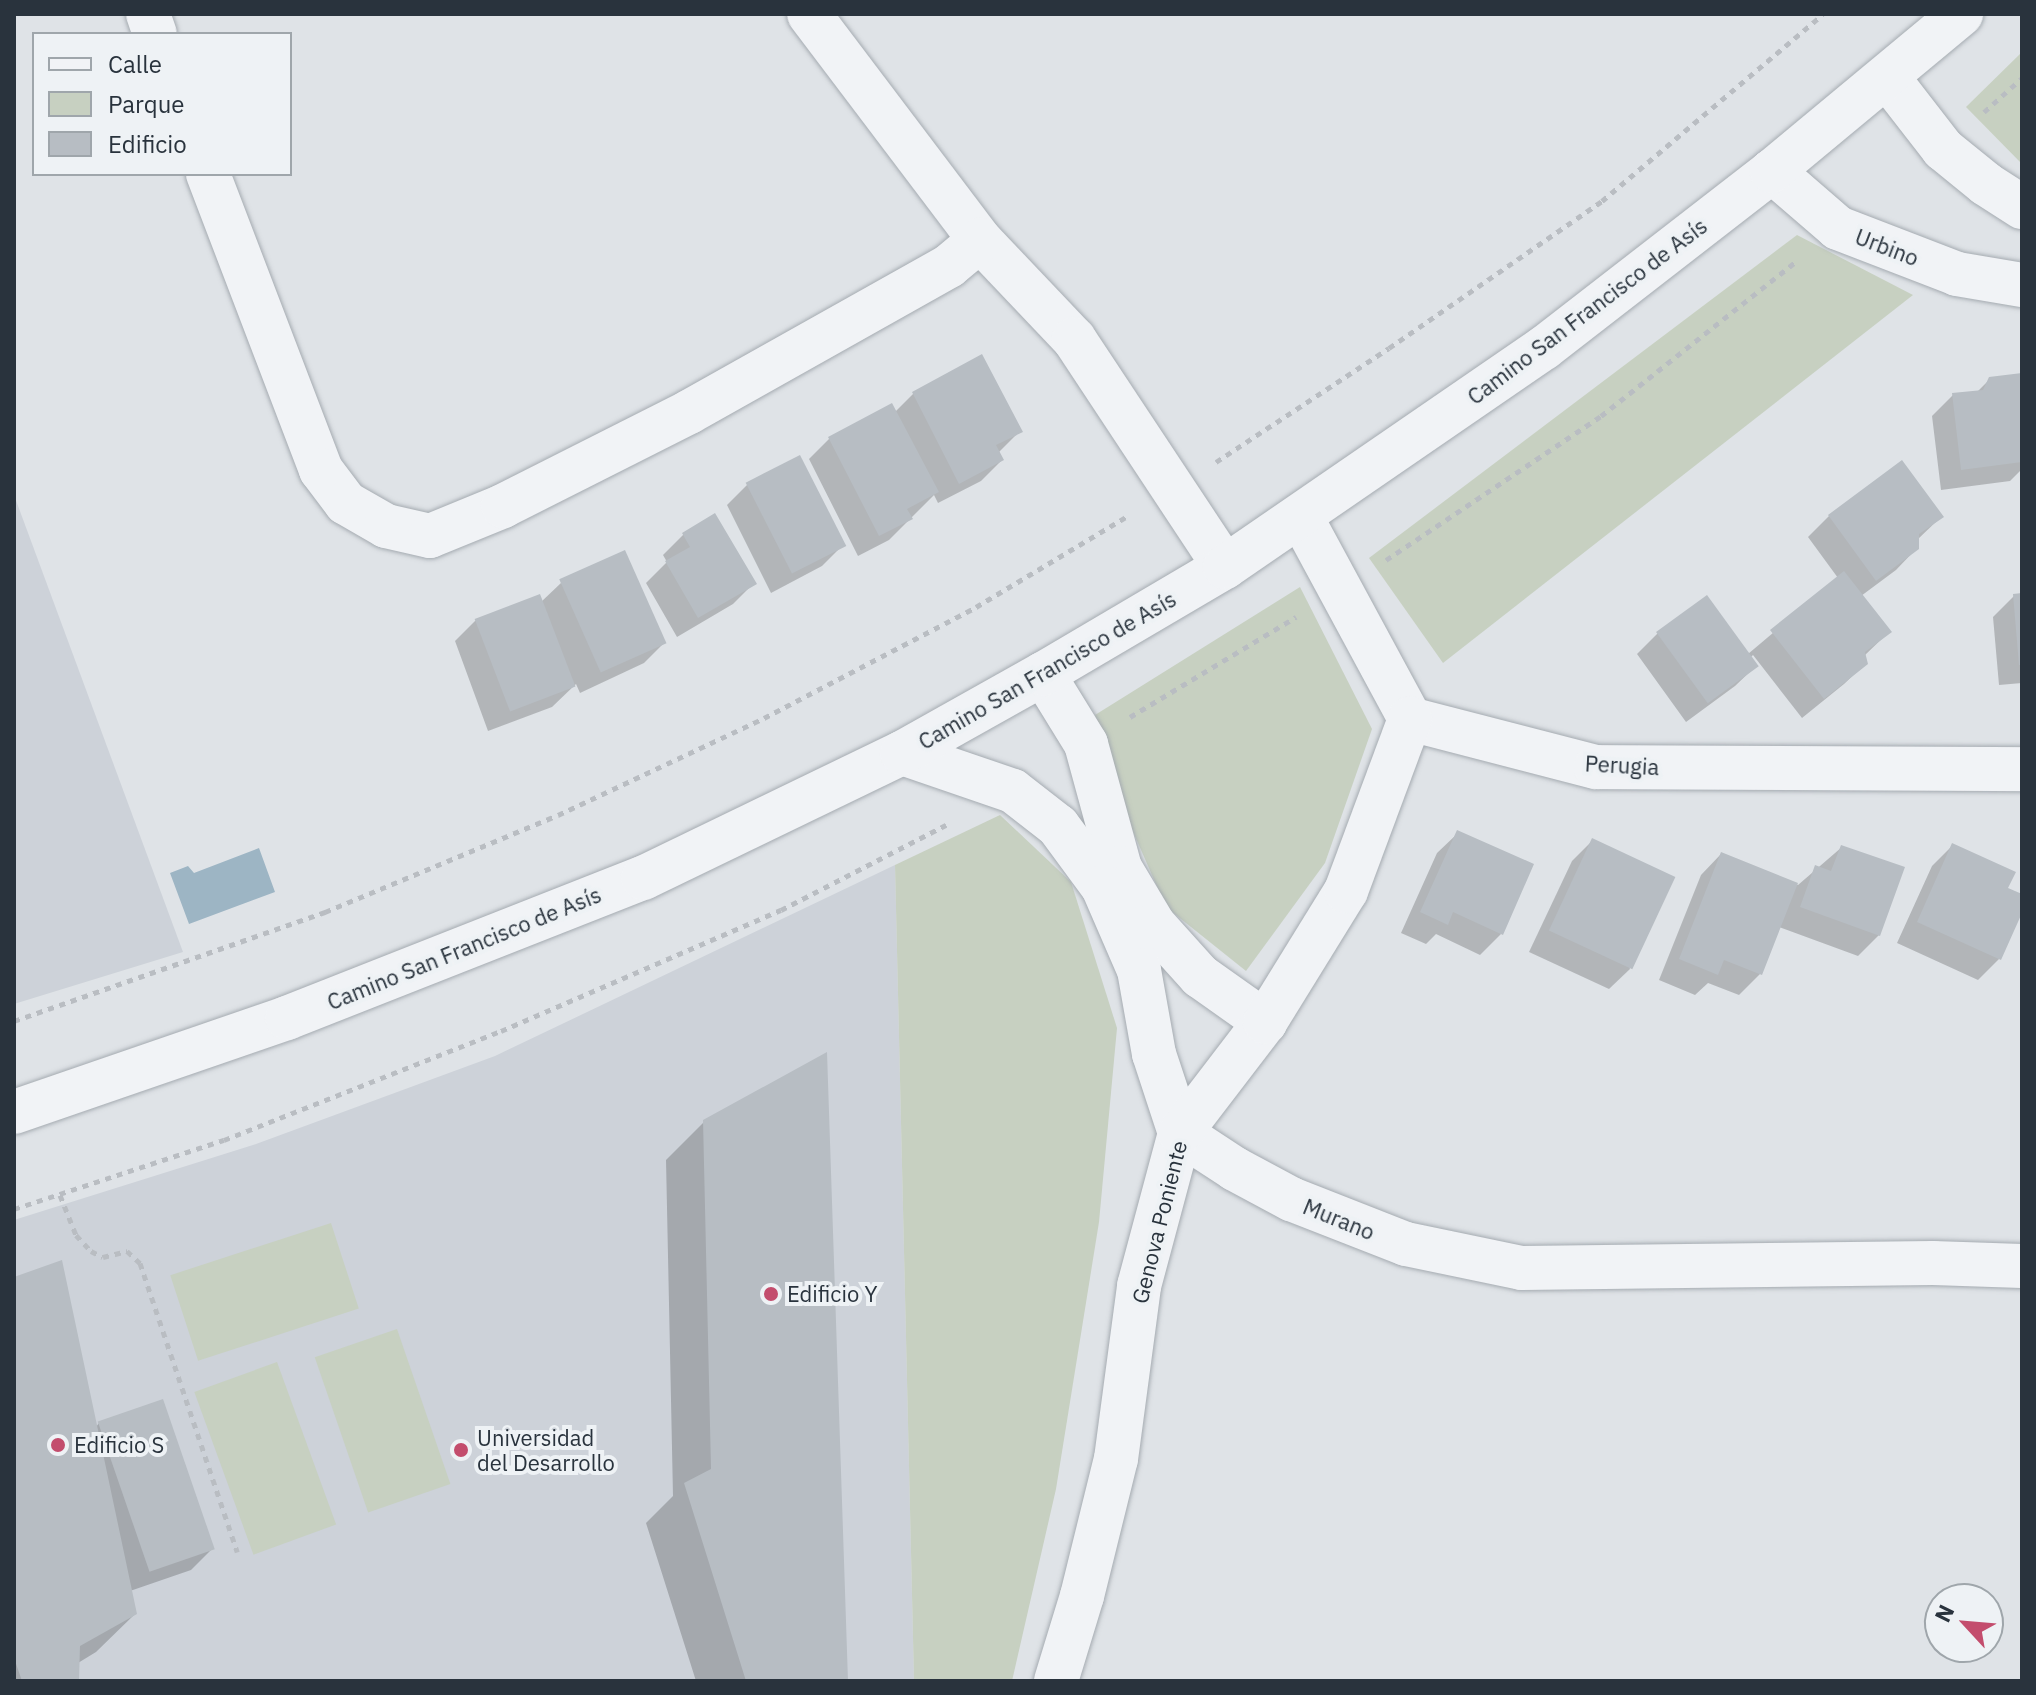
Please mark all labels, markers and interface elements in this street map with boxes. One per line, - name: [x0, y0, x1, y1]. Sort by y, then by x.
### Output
- legend: [32, 32, 292, 176]
- text: Calle: [108, 48, 162, 80]
- text: Parque: [108, 88, 185, 120]
- text: Edificio: [108, 128, 187, 160]
- street label: Camino San Francisco de Asís: [1462, 212, 1712, 410]
- street label: Urbino: [1851, 223, 1923, 271]
- street label: Camino San Francisco de Asís: [913, 585, 1181, 755]
- street label: Perugia: [1584, 750, 1660, 780]
- street label: Camino San Francisco de Asís: [323, 881, 605, 1015]
- street label: Genova Poniente: [1126, 1138, 1192, 1306]
- street label: Murano: [1299, 1193, 1379, 1245]
- place label: Edificio Y: [787, 1281, 877, 1307]
- marker: Edificio Y: [762, 1285, 780, 1303]
- place label: Universidad del Desarrollo: [477, 1424, 615, 1476]
- place label: Edificio S: [74, 1432, 164, 1458]
- marker: Edificio S: [49, 1436, 67, 1454]
- marker: Universidad del Desarrollo: [452, 1441, 470, 1459]
- north arrow: [1924, 1583, 2004, 1663]
- text: N: [1927, 1600, 1960, 1627]

